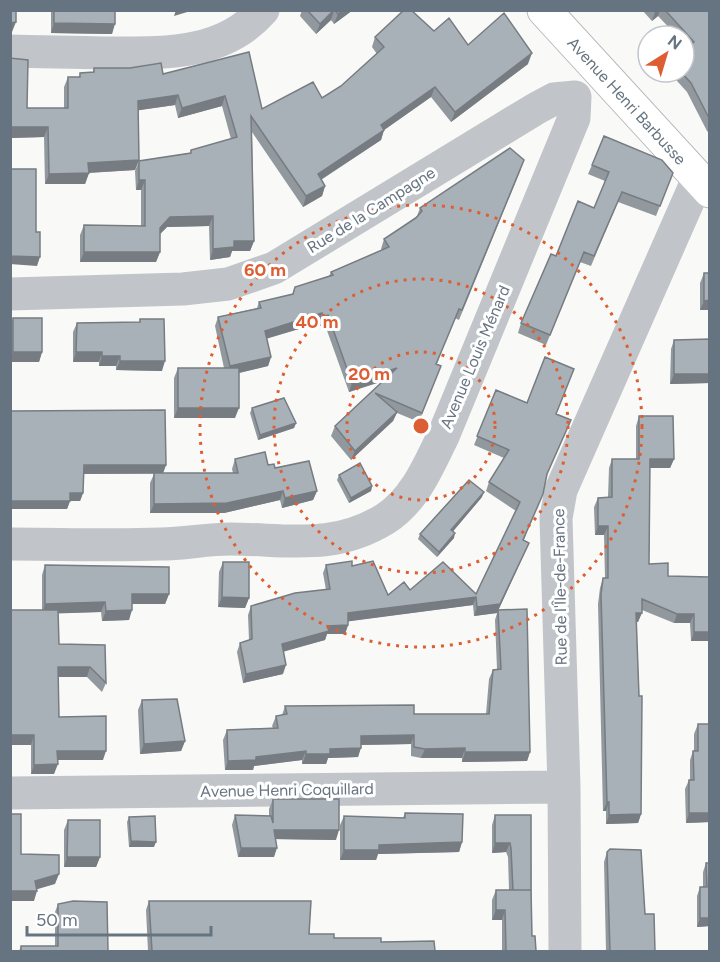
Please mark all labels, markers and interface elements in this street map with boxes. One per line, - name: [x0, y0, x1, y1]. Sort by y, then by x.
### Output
- north arrow: [636, 24, 696, 84]
- text: N: [664, 31, 685, 54]
- street label: Avenue Henri Barbusse: [564, 33, 691, 169]
- street label: Rue de la Campagne: [304, 163, 439, 257]
- text: 60 m: [244, 259, 286, 281]
- street label: Avenue Louis Ménard: [436, 282, 514, 432]
- text: 40 m: [295, 311, 339, 333]
- text: 20 m: [348, 363, 390, 385]
- centre of rings: [411, 416, 431, 436]
- street label: Rue de l'Île-de-France: [549, 508, 571, 666]
- street label: Avenue Henri Coquillard: [200, 779, 374, 801]
- scale bar: [27, 899, 212, 937]
- text: 50 m: [36, 909, 78, 931]

